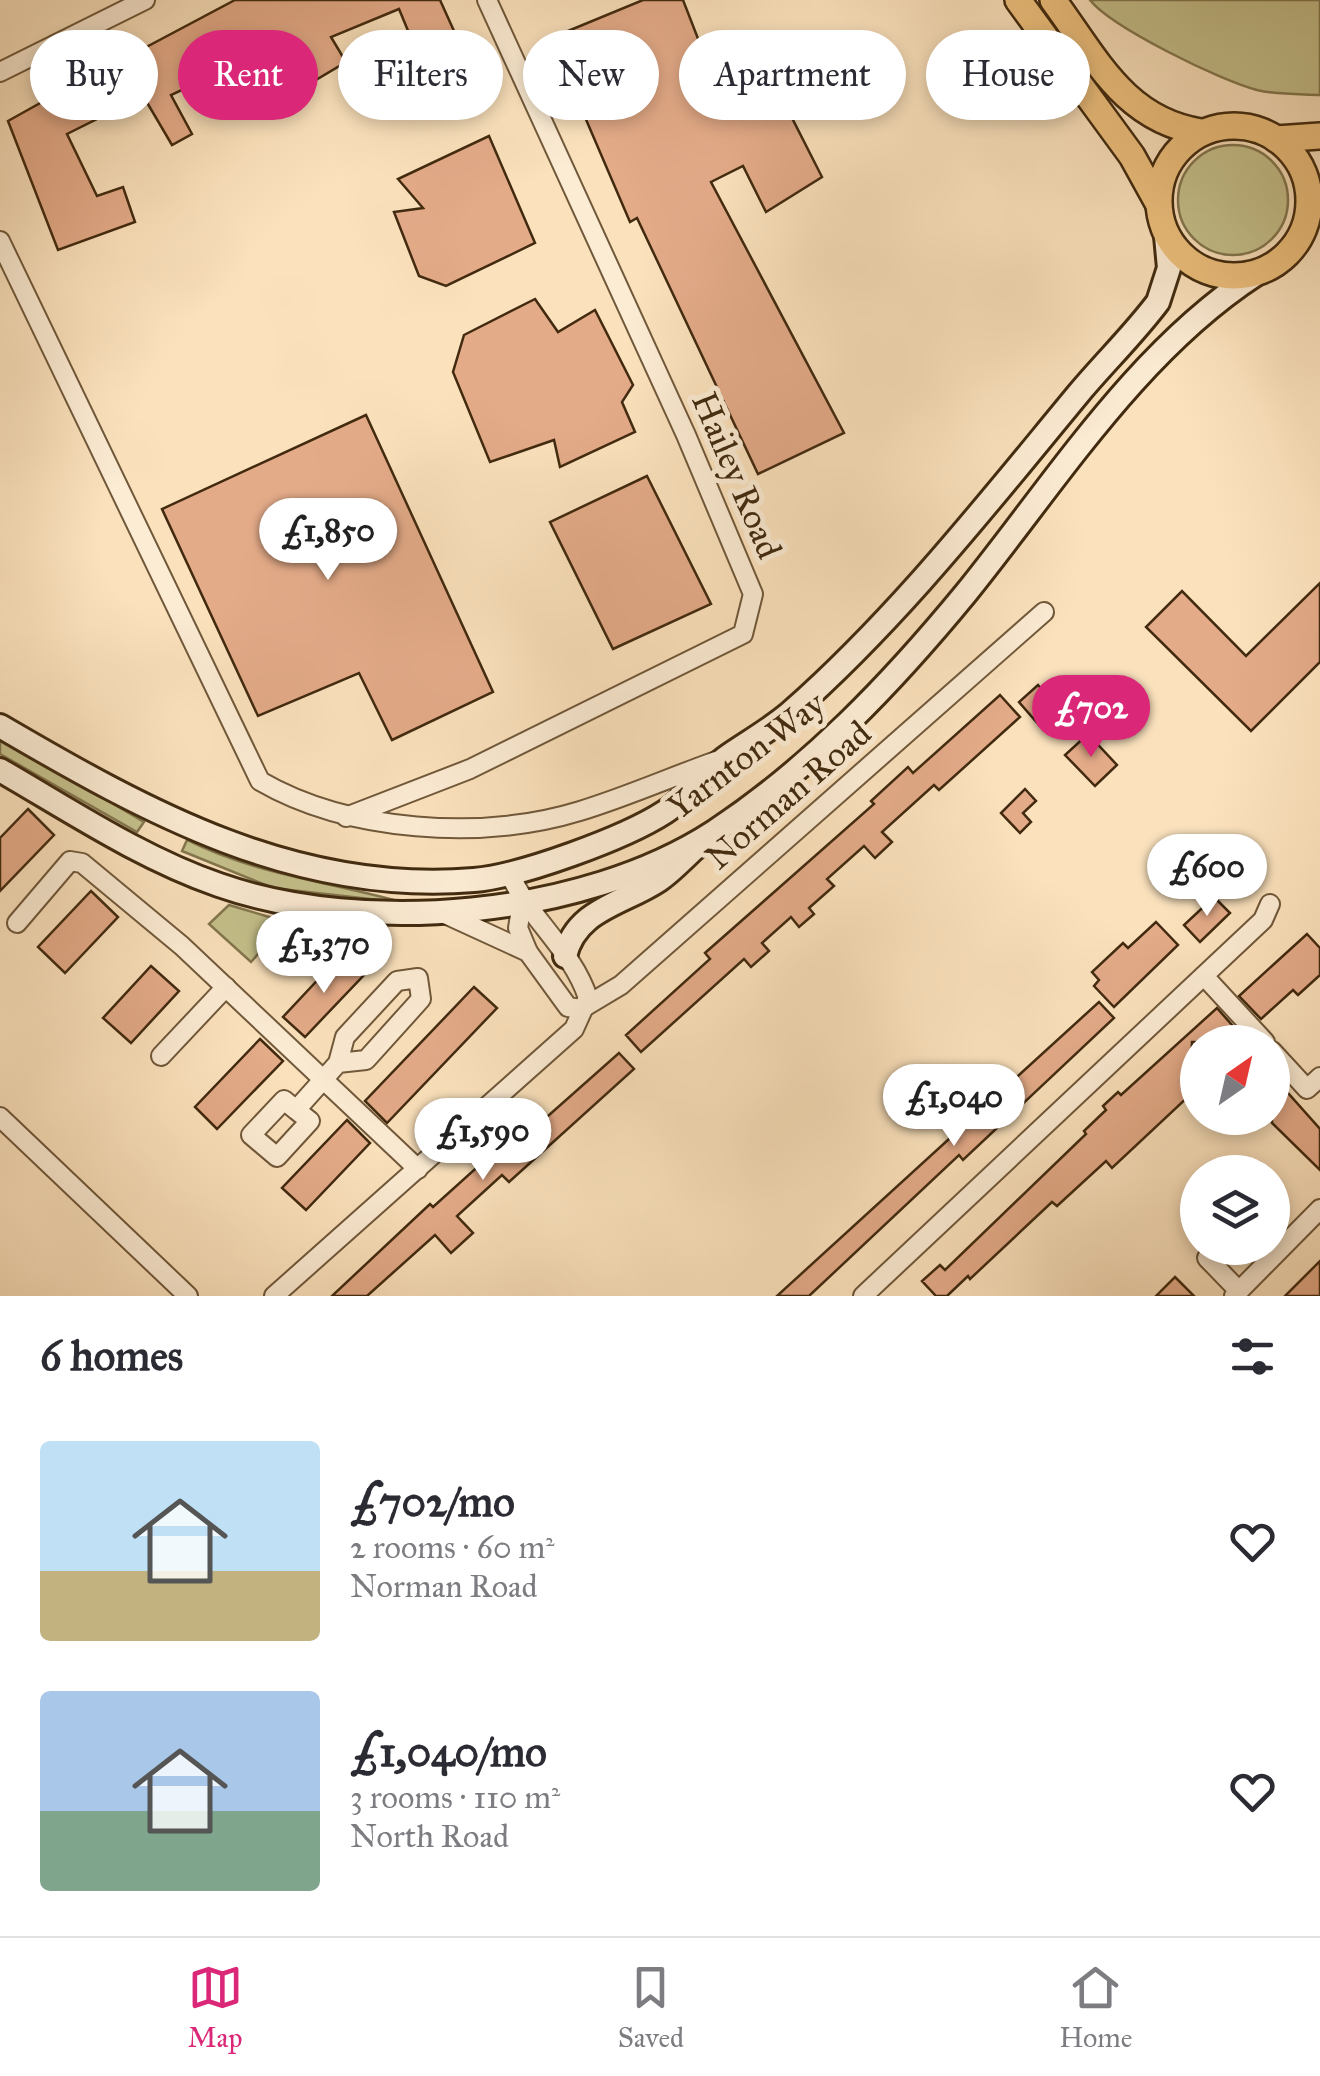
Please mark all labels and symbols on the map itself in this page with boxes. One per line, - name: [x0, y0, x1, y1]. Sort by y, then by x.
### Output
- street label: Hailey Road: [682, 385, 791, 565]
- pin: £1,850: [247, 498, 409, 583]
- pin: £702: [1032, 675, 1150, 760]
- street label: Yarnton Way: [659, 682, 834, 828]
- street label: Norman Road: [697, 712, 880, 879]
- pin: £600: [1148, 834, 1266, 919]
- pin: £1,370: [243, 911, 405, 996]
- north arrow: [1180, 1025, 1290, 1135]
- pin: £1,040: [873, 1064, 1035, 1149]
- pin: £1,590: [402, 1098, 564, 1183]

